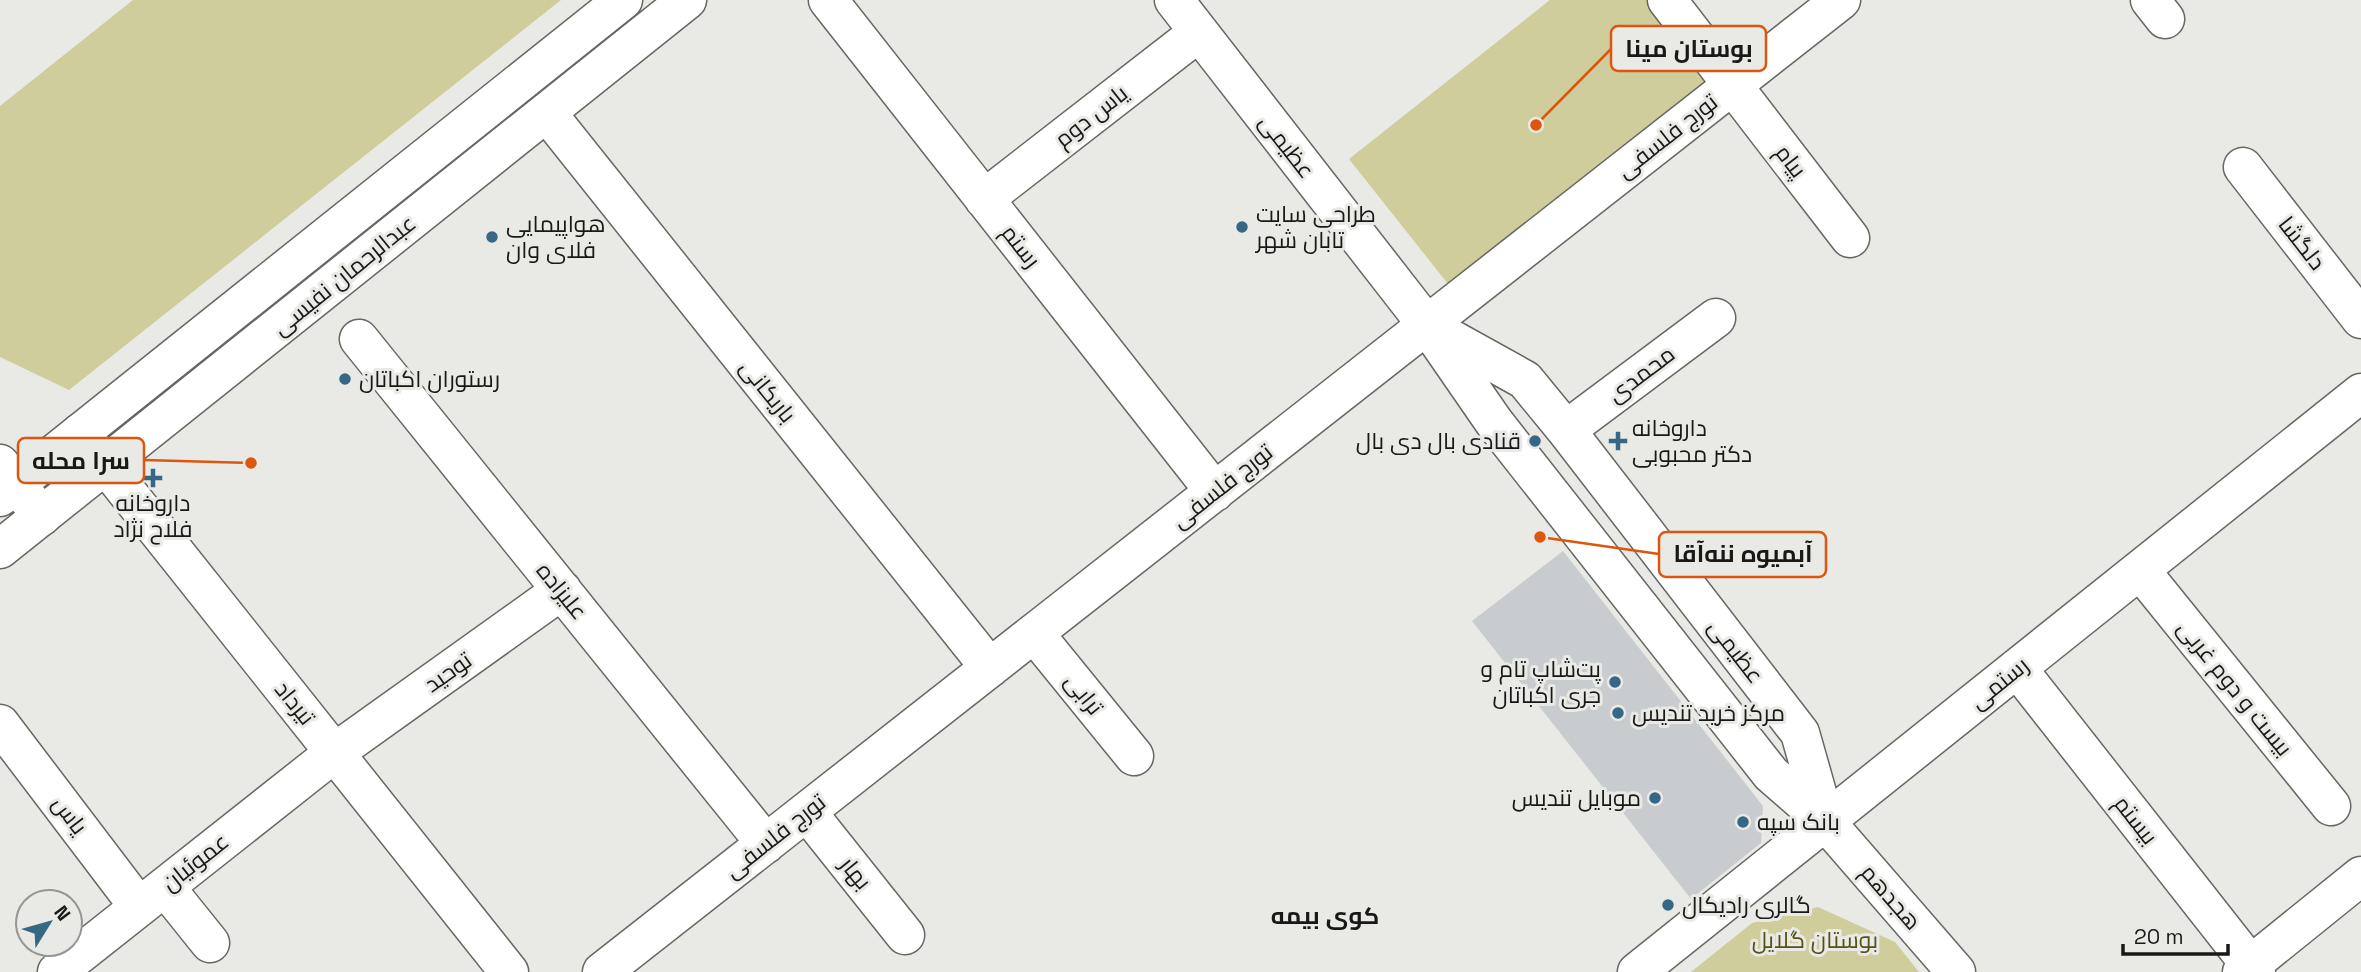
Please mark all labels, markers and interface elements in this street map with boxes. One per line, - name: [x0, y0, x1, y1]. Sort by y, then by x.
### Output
- callout: بوستان مینا: [1611, 26, 1766, 71]
- text: بوستان مینا: [1625, 33, 1753, 64]
- street label: یاس دوم: [1048, 78, 1134, 155]
- street label: تورج فلسفی: [1610, 87, 1724, 186]
- street label: عظیمی: [1253, 108, 1321, 184]
- street label: پیام: [1768, 138, 1813, 184]
- place label: طراحی سایت تابان شهر: [1254, 199, 1376, 255]
- street label: عبدالرحمان نفیسی: [266, 208, 422, 342]
- place label: هواپیمایی فلای وان: [506, 209, 605, 265]
- street label: دلگشا: [2272, 210, 2332, 276]
- street label: رستم: [994, 218, 1047, 274]
- marker: طراحی سایت تابان شهر: [1234, 219, 1250, 235]
- marker: هواپیمایی فلای وان: [484, 229, 500, 245]
- street label: محمدی: [1601, 339, 1681, 409]
- street label: باریکانی: [733, 353, 803, 429]
- place label: رستوران اکباتان: [359, 364, 500, 394]
- marker: رستوران اکباتان: [337, 371, 353, 387]
- place label: داروخانه دکتر محبوبی: [1632, 413, 1752, 469]
- place label: قنادی بال دی بال: [1356, 426, 1521, 456]
- marker: قنادی بال دی بال: [1527, 433, 1543, 449]
- marker: داروخانه دکتر محبوبی: [1610, 433, 1626, 449]
- street label: تورج فلسفی: [1165, 437, 1279, 536]
- callout: سرا محله: [18, 438, 144, 483]
- text: سرا محله: [32, 445, 130, 476]
- marker: داروخانه فلاح نژاد: [145, 470, 161, 486]
- place label: داروخانه فلاح نژاد: [114, 488, 192, 545]
- callout: آبمیوه ننه‌آقا: [1659, 532, 1826, 577]
- text: آبمیوه ننه‌آقا: [1673, 538, 1813, 569]
- street label: علیزاده: [530, 556, 594, 626]
- street label: عظیمی: [1702, 613, 1770, 689]
- street label: بیست و دوم غربی: [2170, 614, 2299, 763]
- street label: توحید: [418, 645, 478, 699]
- street label: رستمی: [1963, 650, 2035, 716]
- place label: پت‌شاپ تام و جری اکباتان: [1480, 654, 1601, 710]
- street label: ترابی: [1058, 667, 1110, 721]
- marker: پت‌شاپ تام و جری اکباتان: [1607, 674, 1623, 690]
- street label: تیرداد: [268, 675, 322, 731]
- place label: مرکز خرید تندیس: [1632, 698, 1785, 728]
- marker: مرکز خرید تندیس: [1610, 705, 1626, 721]
- place label: موبایل تندیس: [1512, 783, 1641, 813]
- street label: تورج فلسفی: [718, 787, 832, 886]
- street label: بیستم: [2107, 789, 2165, 851]
- street label: یاس: [46, 790, 94, 840]
- marker: موبایل تندیس: [1647, 790, 1663, 806]
- place label: بانک سپه: [1757, 807, 1840, 837]
- marker: بانک سپه: [1735, 814, 1751, 830]
- street label: عموئیان: [155, 826, 235, 898]
- street label: بهار: [832, 849, 878, 896]
- street label: هجدهم: [1853, 858, 1928, 937]
- north arrow: [14, 888, 84, 958]
- place label: گالری رادیکال: [1682, 890, 1811, 920]
- marker: گالری رادیکال: [1660, 897, 1676, 913]
- text: N: [48, 900, 76, 926]
- district label: کوی بیمه: [1271, 900, 1379, 931]
- scale bar: [2123, 912, 2228, 956]
- text: 20 m: [2134, 923, 2184, 950]
- park label: بوستان گلایل: [1752, 925, 1878, 955]

